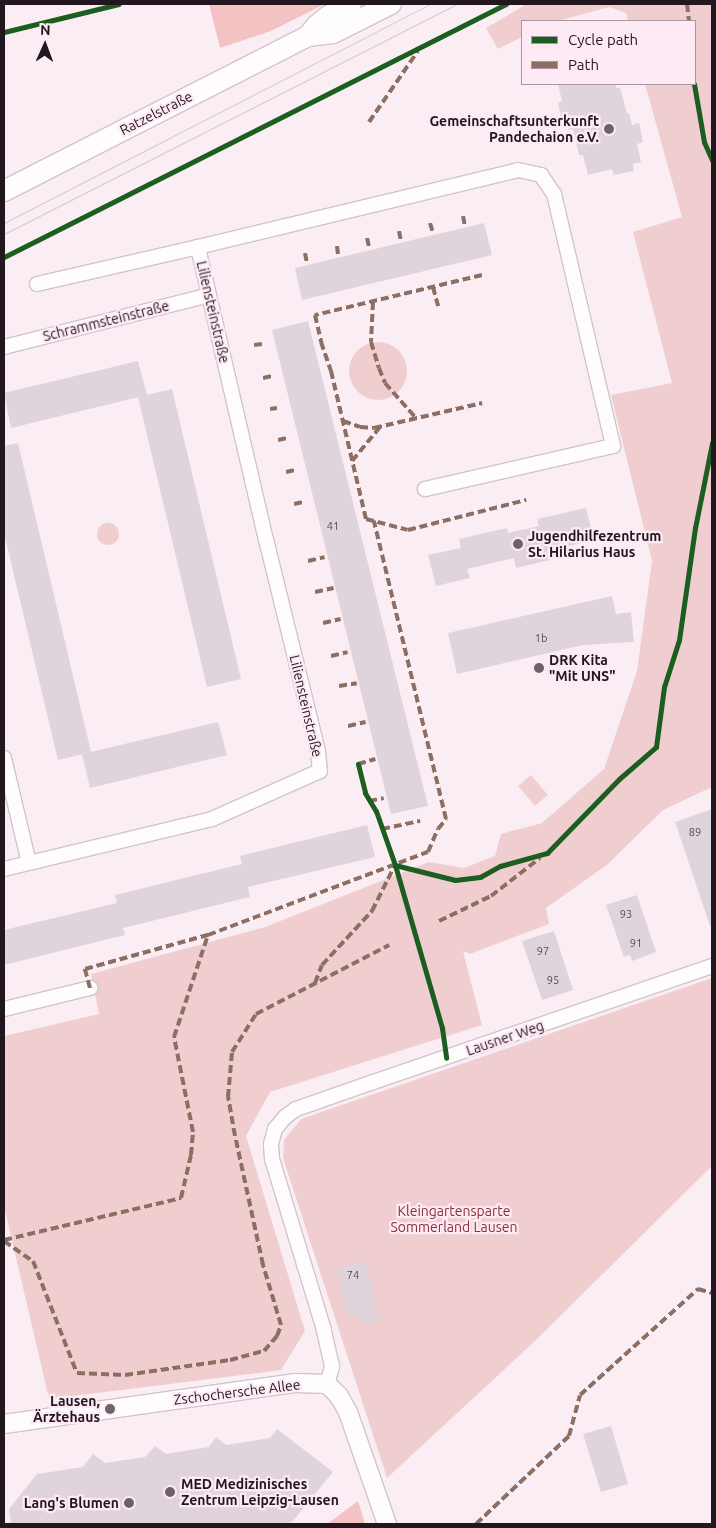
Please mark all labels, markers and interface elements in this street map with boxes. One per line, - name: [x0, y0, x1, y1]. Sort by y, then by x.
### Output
- north arrow: [20, 20, 70, 70]
- legend: [521, 20, 696, 85]
- text: N: [40, 22, 51, 38]
- text: Cycle path: [568, 31, 638, 48]
- text: Path: [568, 56, 599, 73]
- street label: Ratzelstraße: [117, 88, 195, 138]
- place label: Gemeinschaftsunterkunft Pandechaion e.V.: [429, 113, 599, 146]
- marker: Gemeinschaftsunterkunft Pandechaion e.V.: [603, 123, 615, 135]
- street label: Liliensteinstraße: [193, 259, 233, 365]
- street label: Schrammsteinstraße: [41, 297, 171, 345]
- house number: 41: [327, 519, 339, 533]
- place label: Jugendhilfezentrum St. Hilarius Haus: [528, 528, 661, 560]
- marker: Jugendhilfezentrum St. Hilarius Haus: [512, 538, 524, 550]
- house number: 1b: [535, 631, 547, 645]
- place label: DRK Kita "Mit UNS": [549, 652, 615, 684]
- street label: Liliensteinstraße: [286, 653, 326, 759]
- marker: DRK Kita "Mit UNS": [533, 662, 545, 674]
- house number: 89: [689, 825, 701, 839]
- house number: 93: [620, 907, 632, 921]
- house number: 91: [630, 936, 642, 950]
- house number: 97: [537, 944, 549, 958]
- house number: 95: [547, 973, 559, 987]
- street label: Lausner Weg: [464, 1017, 546, 1059]
- park label: Kleingartensparte Sommerland Lausen: [390, 1203, 518, 1236]
- house number: 74: [347, 1268, 359, 1282]
- street label: Zschochersche Allee: [173, 1376, 301, 1408]
- place label: Lausen, Ärztehaus: [33, 1393, 100, 1425]
- marker: Lausen, Ärztehaus: [104, 1403, 116, 1415]
- place label: MED Medizinisches Zentrum Leipzig-Lausen: [181, 1476, 339, 1508]
- marker: MED Medizinisches Zentrum Leipzig-Lausen: [163, 1485, 177, 1499]
- place label: Lang's Blumen: [24, 1495, 119, 1511]
- marker: Lang's Blumen: [123, 1497, 135, 1509]

